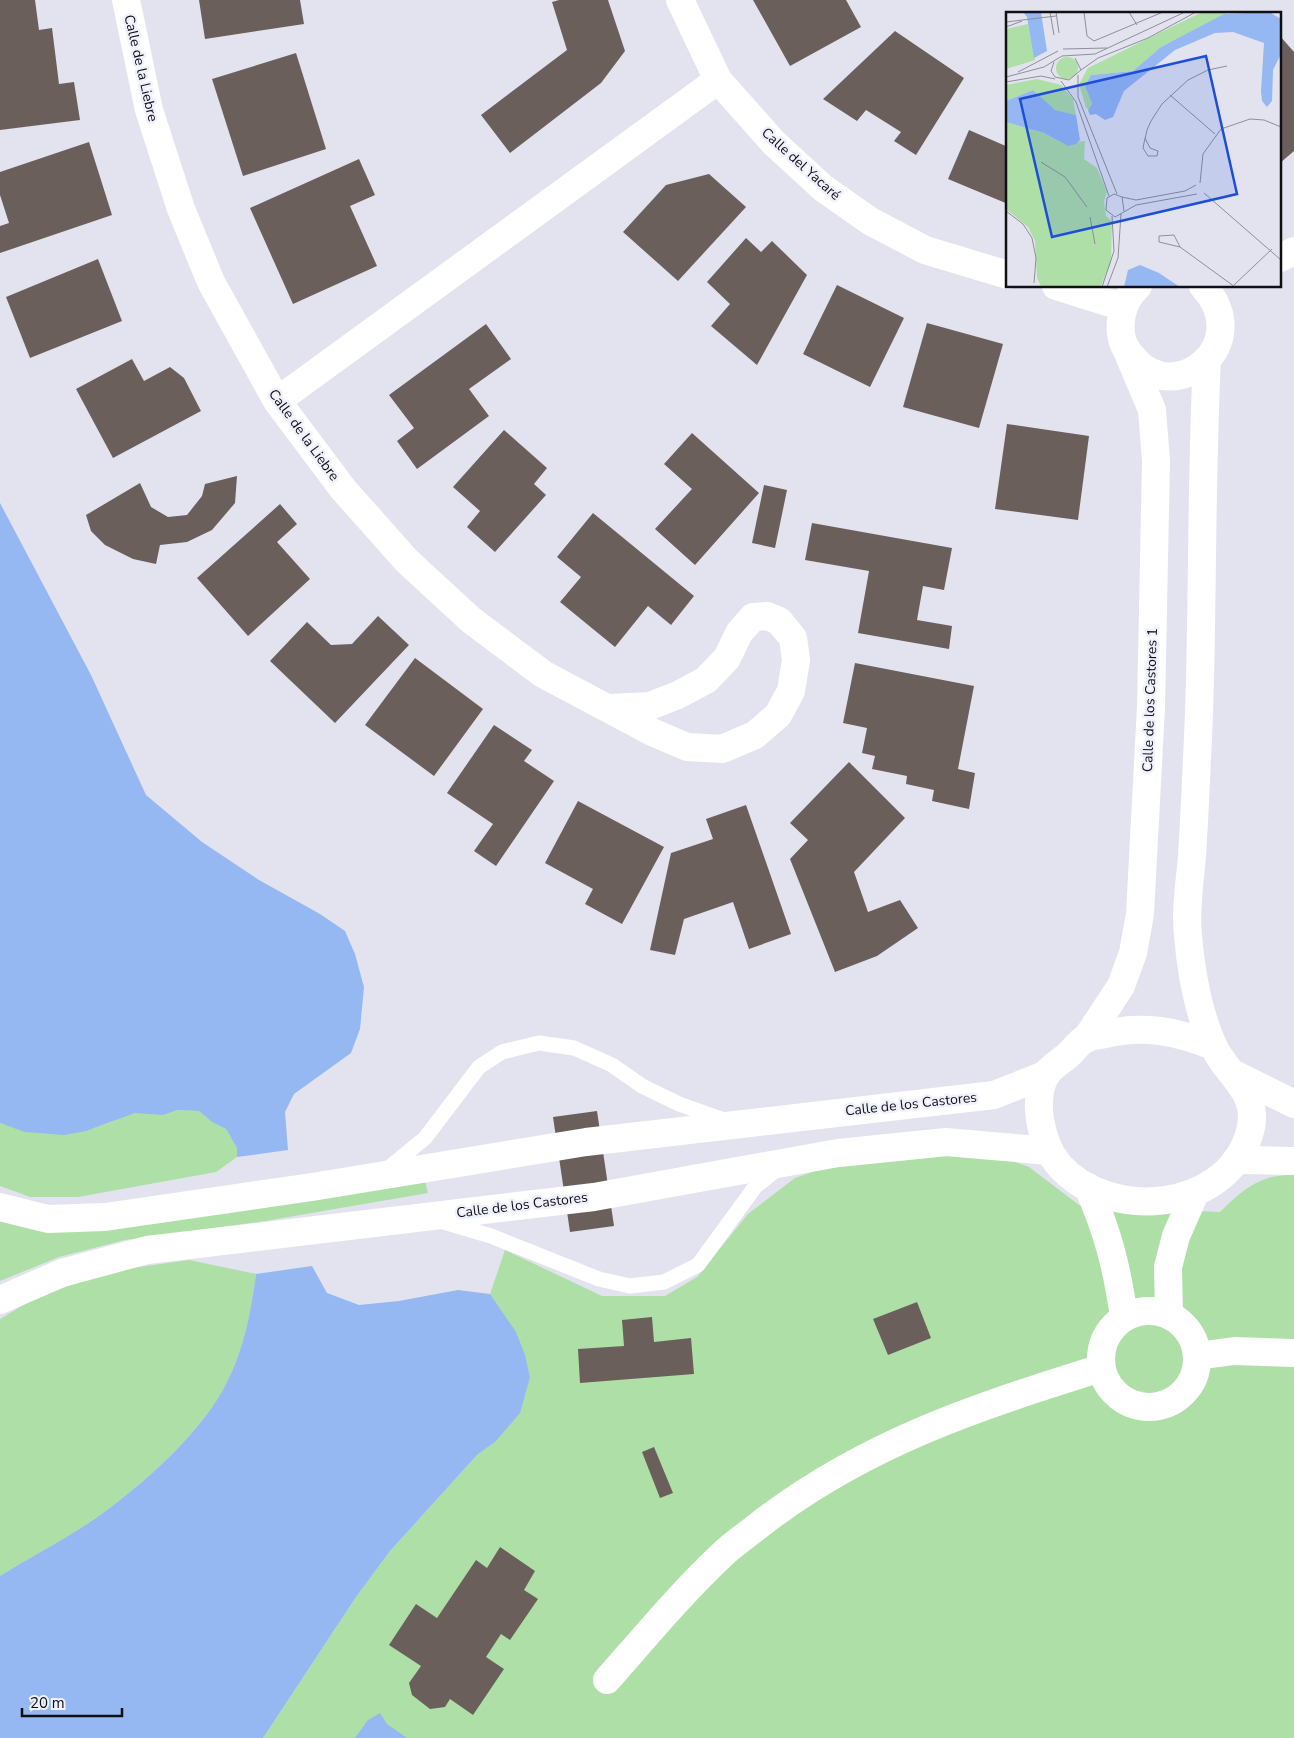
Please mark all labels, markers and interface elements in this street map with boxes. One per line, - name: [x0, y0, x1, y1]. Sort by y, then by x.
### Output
- inset map: [1006, 12, 1282, 288]
- street label: Calle de la Liebre: [119, 13, 163, 123]
- street label: Calle del Yacaré: [757, 123, 845, 205]
- street label: Calle de la Liebre: [264, 385, 344, 485]
- street label: Calle de los Castores 1: [1138, 628, 1162, 772]
- street label: Calle de los Castores: [844, 1088, 978, 1120]
- street label: Calle de los Castores: [455, 1187, 589, 1222]
- scale bar: [22, 1686, 122, 1718]
- text: 20 m: [30, 1693, 65, 1713]

